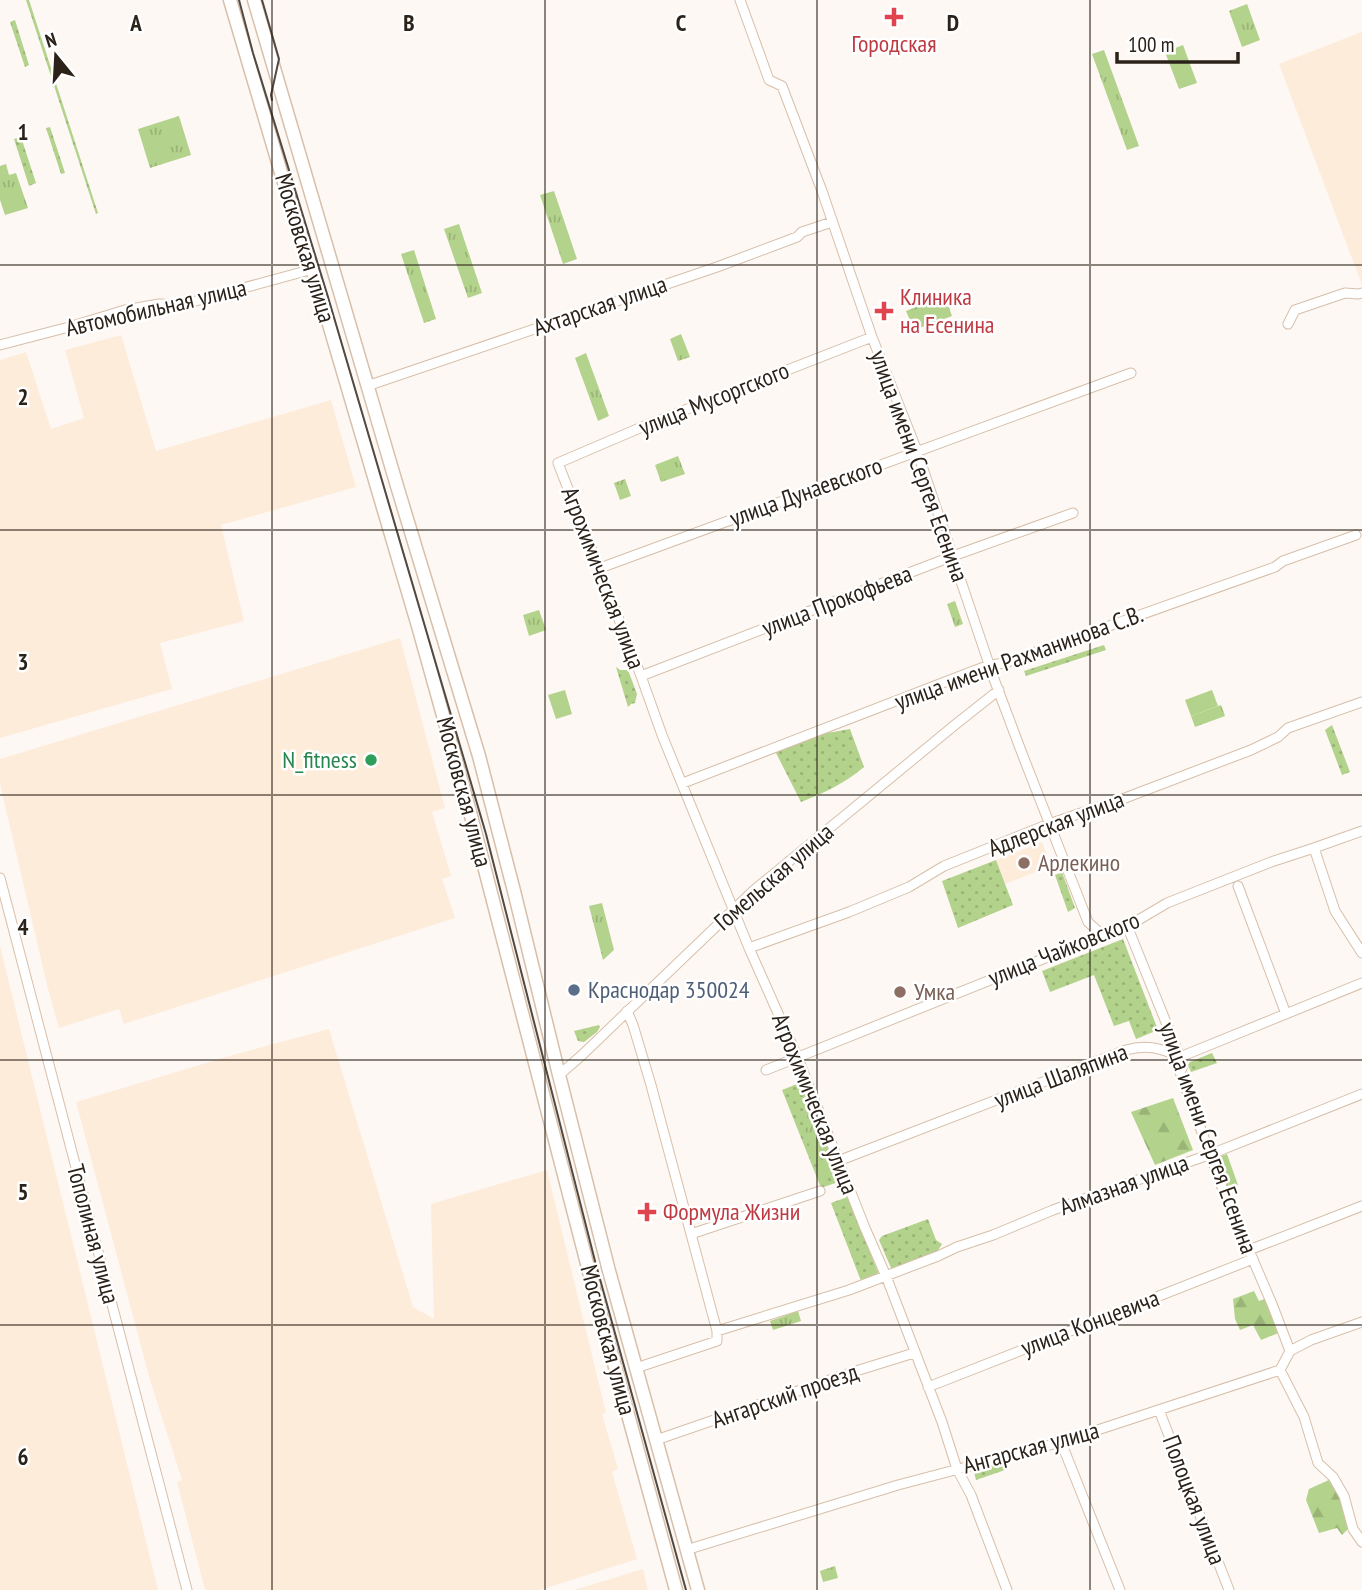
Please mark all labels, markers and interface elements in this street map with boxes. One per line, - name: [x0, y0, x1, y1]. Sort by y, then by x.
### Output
- marker: Городская: [884, 7, 904, 27]
- text: A: [129, 8, 142, 37]
- text: B: [403, 8, 415, 37]
- text: C: [676, 8, 687, 37]
- text: D: [947, 8, 959, 37]
- north arrow: [21, 21, 91, 91]
- scale bar: [1117, 21, 1238, 65]
- text: N: [42, 27, 59, 53]
- place label: Городская: [852, 28, 936, 59]
- text: 100 m: [1128, 31, 1174, 58]
- text: 1: [18, 117, 29, 146]
- street label: Московская улица: [268, 170, 343, 326]
- street label: Ахтарская улица: [529, 268, 671, 343]
- street label: Автомобильная улица: [62, 272, 249, 343]
- place label: Клиника на Есенина: [900, 281, 994, 340]
- marker: Клиника на Есенина: [874, 301, 894, 321]
- street label: улица имени Сергея Есенина: [863, 346, 976, 586]
- street label: улица Мусоргского: [634, 354, 794, 443]
- text: 2: [18, 382, 29, 411]
- street label: улица Дунаевского: [725, 450, 886, 533]
- street label: Агрохимическая улица: [555, 482, 652, 673]
- street label: улица Прокофьева: [757, 558, 916, 643]
- street label: улица имени Рахманинова С.В.: [890, 598, 1147, 717]
- text: 3: [18, 647, 29, 676]
- street label: Московская улица: [430, 713, 499, 870]
- place label: N_fitness: [282, 744, 357, 775]
- marker: N_fitness: [363, 752, 379, 768]
- street label: Адлерская улица: [983, 783, 1128, 864]
- street label: Гомельская улица: [708, 816, 840, 937]
- place label: Арлекино: [1038, 847, 1120, 878]
- marker: Арлекино: [1016, 855, 1032, 871]
- street label: улица Чайковского: [984, 904, 1144, 993]
- text: 4: [18, 912, 29, 941]
- place label: Краснодар 350024: [588, 974, 750, 1005]
- place label: Умка: [914, 976, 955, 1007]
- marker: Краснодар 350024: [566, 982, 582, 998]
- marker: Умка: [892, 984, 908, 1000]
- street label: Агрохимическая улица: [765, 1009, 866, 1199]
- street label: улица имени Сергея Есенина: [1152, 1018, 1265, 1258]
- street label: улица Шаляпина: [990, 1036, 1132, 1115]
- street label: Алмазная улица: [1055, 1147, 1193, 1222]
- street label: Тополиная улица: [60, 1161, 127, 1307]
- text: 5: [18, 1177, 29, 1206]
- place label: Формула Жизни: [663, 1196, 800, 1227]
- marker: Формула Жизни: [637, 1202, 657, 1222]
- street label: Московская улица: [574, 1261, 643, 1418]
- street label: улица Концевича: [1016, 1282, 1163, 1363]
- street label: Ангарский проезд: [708, 1356, 863, 1435]
- street label: Ангарская улица: [959, 1414, 1102, 1481]
- street label: Полоцкая улица: [1156, 1431, 1233, 1569]
- text: 6: [18, 1442, 29, 1471]

